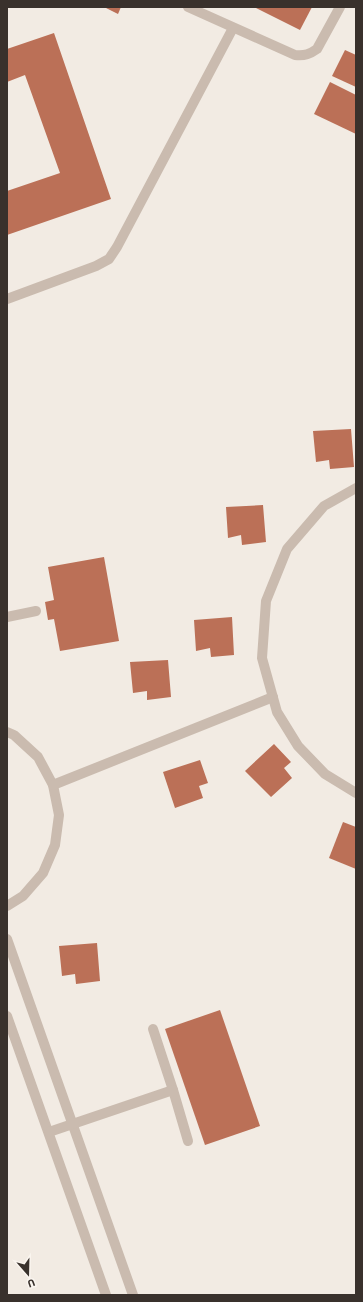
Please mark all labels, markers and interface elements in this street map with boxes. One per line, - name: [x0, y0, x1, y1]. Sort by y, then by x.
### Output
- north arrow: [8, 1254, 48, 1294]
- text: U: [25, 1275, 37, 1291]

